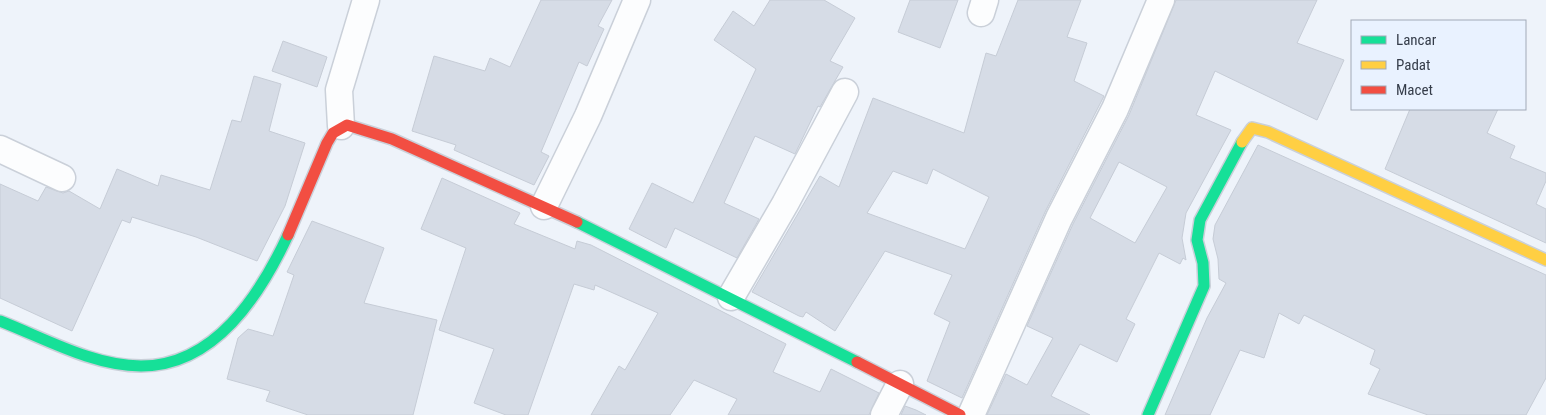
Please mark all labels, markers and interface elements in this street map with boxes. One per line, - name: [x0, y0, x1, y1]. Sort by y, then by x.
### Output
- legend: [1351, 20, 1526, 110]
- text: Lancar: [1396, 31, 1437, 49]
- text: Padat: [1396, 56, 1430, 74]
- text: Macet: [1396, 81, 1433, 99]

